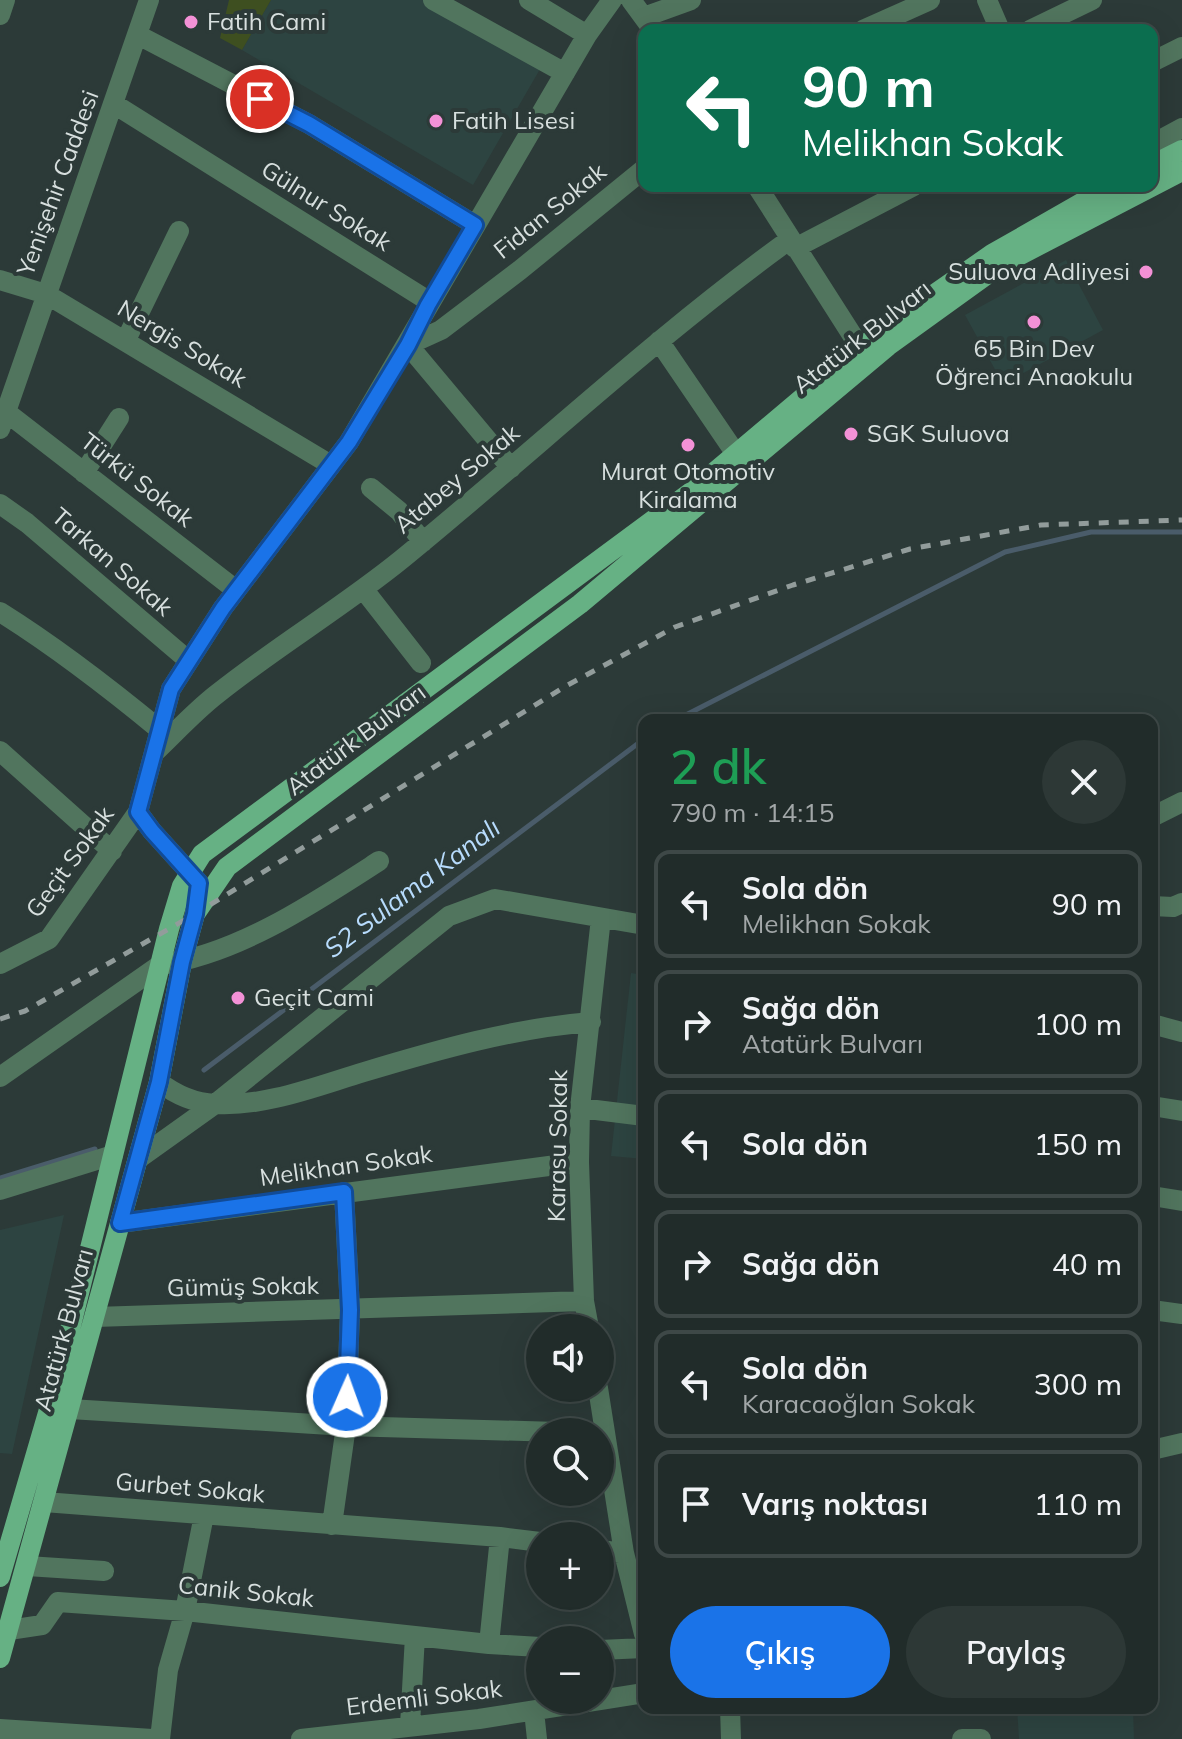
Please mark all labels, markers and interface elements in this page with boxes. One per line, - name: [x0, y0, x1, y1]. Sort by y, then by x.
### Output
- place label: Fatih Cami: [207, 6, 326, 36]
- marker: Fatih Cami: [182, 13, 200, 31]
- text: 90 m: [802, 51, 935, 121]
- icon: left: [670, 56, 774, 160]
- pin: [226, 65, 294, 133]
- icon: arrive: [238, 77, 282, 121]
- street label: Yenişehir Caddesi: [9, 86, 105, 280]
- place label: Fatih Lisesi: [452, 105, 575, 135]
- marker: Fatih Lisesi: [427, 112, 445, 130]
- text: Melikhan Sokak: [802, 120, 1063, 165]
- street label: Gülnur Sokak: [256, 153, 398, 257]
- street label: Fidan Sokak: [487, 155, 612, 265]
- place label: Suluova Adliyesi: [948, 256, 1130, 286]
- marker: Suluova Adliyesi: [1137, 263, 1155, 281]
- street label: Atatürk Bulvarı: [786, 273, 936, 399]
- street label: Nergis Sokak: [112, 293, 253, 394]
- marker: 65 Bin Dev Öğrenci Anaokulu: [1025, 313, 1043, 331]
- place label: 65 Bin Dev Öğrenci Anaokulu: [935, 333, 1133, 391]
- street label: Atabey Sokak: [388, 417, 526, 539]
- place label: SGK Suluova: [867, 418, 1010, 448]
- marker: SGK Suluova: [842, 425, 860, 443]
- street label: Türkü Sokak: [75, 426, 201, 533]
- marker: Murat Otomotiv Kiralama: [679, 436, 697, 454]
- place label: Murat Otomotiv Kiralama: [601, 456, 775, 514]
- street label: Tarkan Sokak: [46, 501, 180, 622]
- street label: Atatürk Bulvarı: [280, 677, 431, 801]
- text: 2 dk: [670, 736, 766, 796]
- button: close: [1042, 740, 1126, 824]
- text: 790 m · 14:15: [670, 796, 834, 829]
- street label: Geçit Sokak: [19, 799, 120, 923]
- water label: S2 Sulama Kanalı: [317, 811, 506, 965]
- text: Sola dön: [742, 869, 868, 907]
- icon: left: [674, 882, 718, 926]
- text: 90 m: [1052, 885, 1122, 923]
- text: Melikhan Sokak: [742, 907, 931, 940]
- place label: Geçit Cami: [254, 982, 374, 1012]
- marker: Geçit Cami: [229, 989, 247, 1007]
- text: Sağa dön: [742, 989, 880, 1027]
- icon: right: [674, 1002, 718, 1046]
- text: 100 m: [1034, 1005, 1122, 1043]
- text: Atatürk Bulvarı: [742, 1027, 923, 1060]
- street label: Karasu Sokak: [541, 1069, 573, 1222]
- icon: left: [674, 1122, 718, 1166]
- text: Sola dön: [742, 1125, 868, 1163]
- text: 150 m: [1034, 1125, 1122, 1163]
- street label: Melikhan Sokak: [258, 1138, 435, 1192]
- icon: right: [674, 1242, 718, 1286]
- street label: Atatürk Bulvarı: [27, 1245, 99, 1414]
- text: Sağa dön: [742, 1245, 880, 1283]
- text: 40 m: [1052, 1245, 1122, 1283]
- street label: Gümüş Sokak: [167, 1270, 320, 1302]
- map controls: [526, 1314, 614, 1714]
- button: sound: [526, 1314, 614, 1402]
- text: Sola dön: [742, 1349, 868, 1387]
- position arrow: [305, 1355, 389, 1439]
- icon: left: [674, 1362, 718, 1406]
- text: 300 m: [1034, 1365, 1122, 1403]
- text: Karacaoğlan Sokak: [742, 1387, 975, 1420]
- button: search: [526, 1418, 614, 1506]
- street label: Gurbet Sokak: [114, 1466, 267, 1509]
- icon: arrive: [674, 1482, 718, 1526]
- text: Varış noktası: [742, 1485, 928, 1523]
- text: 110 m: [1034, 1485, 1122, 1523]
- button: +: [526, 1522, 614, 1610]
- street label: Canik Sokak: [177, 1569, 316, 1613]
- button: Çıkış: [670, 1606, 890, 1698]
- button: Paylaş: [906, 1606, 1126, 1698]
- button: −: [526, 1626, 614, 1714]
- street label: Erdemli Sokak: [344, 1672, 504, 1721]

